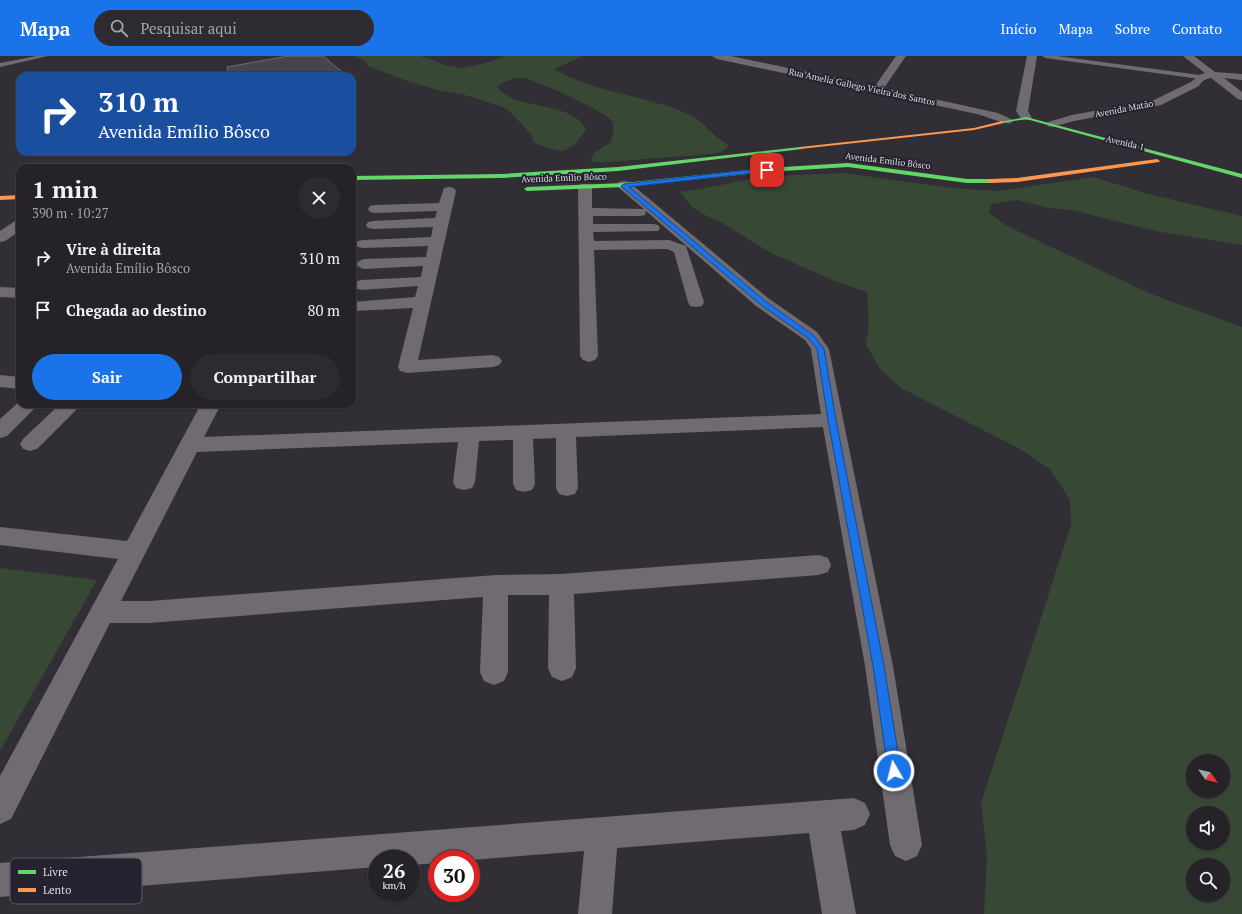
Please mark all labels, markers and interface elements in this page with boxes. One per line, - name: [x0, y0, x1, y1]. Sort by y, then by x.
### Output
- search box: [94, 10, 374, 46]
- text: Mapa: [20, 16, 70, 41]
- icon: search: [108, 17, 130, 39]
- text: Pesquisar aqui: [140, 18, 237, 38]
- text: Início: [1001, 19, 1037, 38]
- text: Mapa: [1059, 19, 1093, 38]
- text: Sobre: [1115, 19, 1150, 38]
- text: Contato: [1172, 19, 1222, 38]
- street label: Rua Amelia Gallego Vieira dos Santos: [788, 66, 937, 108]
- text: 310 m: [98, 83, 179, 120]
- icon: right: [32, 88, 84, 140]
- street label: Avenida Matão: [1094, 97, 1154, 121]
- text: Avenida Emílio Bôsco: [98, 119, 270, 143]
- street label: Avenida 1: [1105, 133, 1145, 153]
- street label: Avenida Emílio Bôsco: [845, 150, 931, 172]
- pin: [750, 153, 784, 187]
- icon: arrive: [756, 159, 778, 181]
- street label: Avenida Emílio Bôsco: [521, 171, 607, 185]
- text: 1 min: [32, 173, 98, 205]
- button: close: [298, 177, 340, 219]
- text: 390 m · 10:27: [32, 204, 109, 222]
- text: Vire à direita: [66, 239, 161, 259]
- icon: right: [32, 247, 54, 269]
- text: 310 m: [299, 248, 340, 268]
- text: Avenida Emílio Bôsco: [66, 259, 190, 277]
- icon: arrive: [32, 299, 54, 321]
- text: Chegada ao destino: [66, 300, 206, 320]
- text: 80 m: [307, 300, 340, 320]
- button: Sair: [32, 354, 182, 400]
- button: Compartilhar: [190, 354, 340, 400]
- position arrow: [873, 750, 915, 792]
- north arrow: [1186, 754, 1230, 798]
- map controls: [1186, 754, 1230, 902]
- button: sound: [1186, 806, 1230, 850]
- speed limit sign: 30: [428, 850, 480, 902]
- text: 26: [383, 857, 405, 884]
- legend: [10, 858, 142, 904]
- button: search: [1186, 858, 1230, 902]
- text: Livre: [43, 865, 68, 879]
- text: km/h: [382, 879, 406, 892]
- text: Lento: [43, 883, 71, 897]

